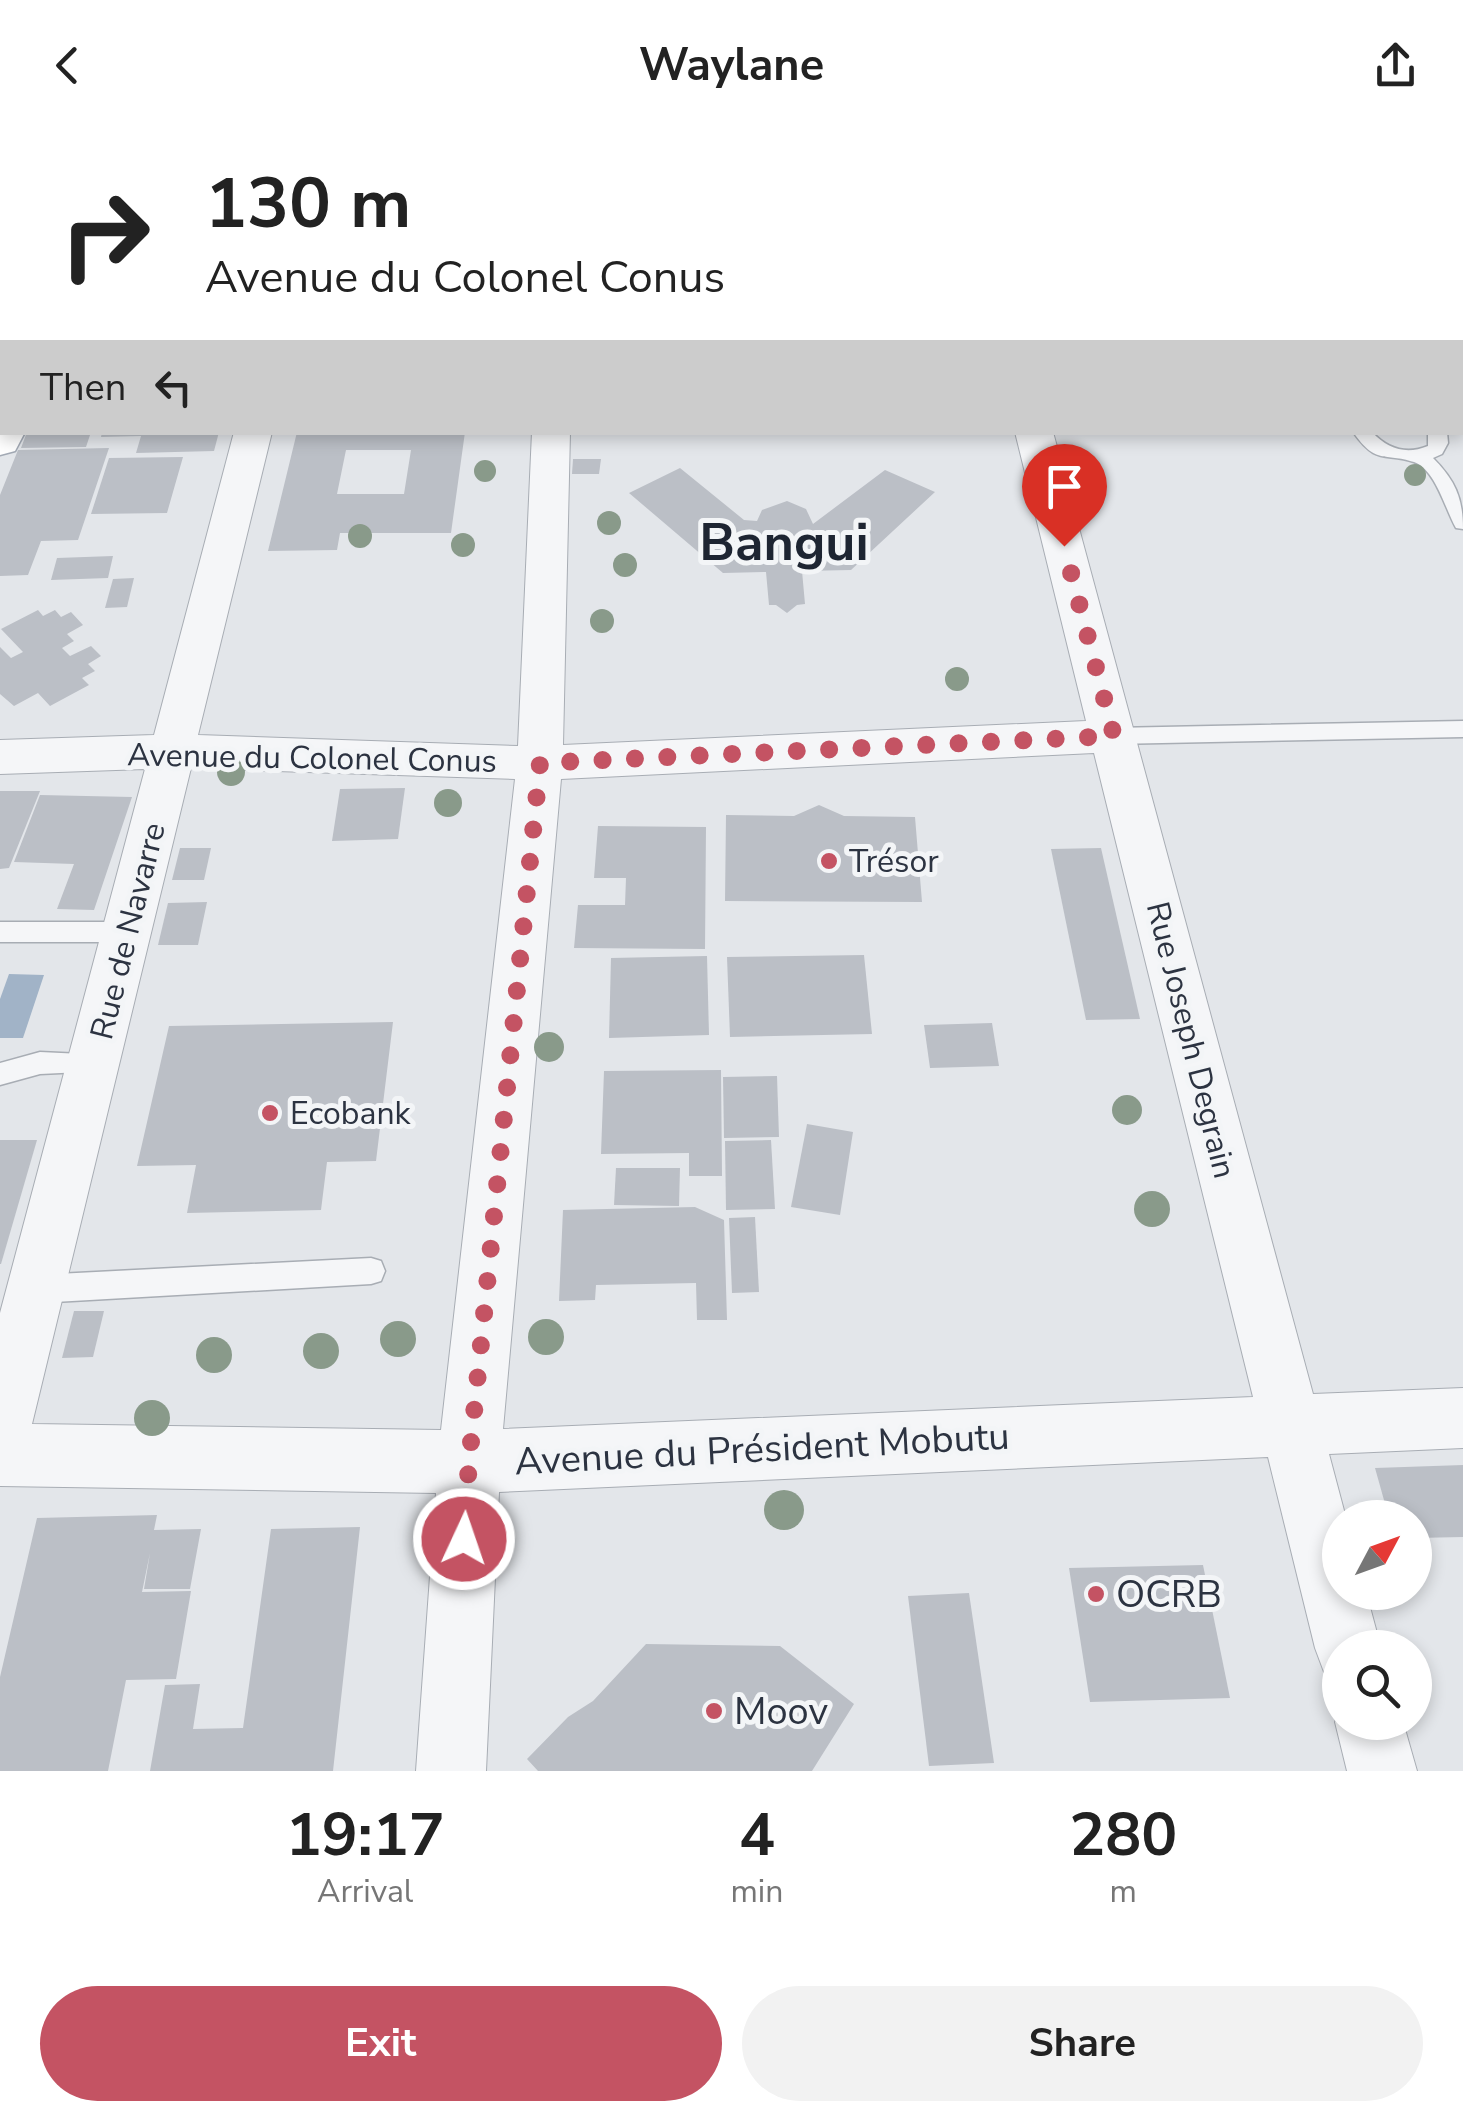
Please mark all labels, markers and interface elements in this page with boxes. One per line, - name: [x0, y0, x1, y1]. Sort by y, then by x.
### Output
- text: Waylane: [639, 35, 824, 96]
- icon: back: [40, 38, 95, 93]
- icon: share: [1368, 38, 1423, 93]
- text: 130 m: [205, 156, 411, 252]
- icon: right: [40, 170, 170, 300]
- text: Avenue du Colonel Conus: [205, 247, 725, 308]
- icon: left: [146, 360, 201, 415]
- text: Then: [40, 362, 126, 413]
- pin: [1022, 444, 1107, 547]
- icon: arrive: [1037, 459, 1092, 514]
- district label: Bangui: [699, 507, 869, 578]
- street label: Avenue du Colonel Conus: [127, 733, 497, 783]
- street label: Rue de Navarre: [80, 818, 176, 1044]
- place label: Trésor: [849, 840, 939, 883]
- marker: Trésor: [818, 850, 840, 872]
- street label: Rue Joseph Degrain: [1136, 897, 1246, 1183]
- place label: Ecobank: [290, 1092, 412, 1135]
- marker: Ecobank: [259, 1102, 281, 1124]
- street label: Avenue du Président Mobutu: [513, 1411, 1011, 1487]
- position arrow: [412, 1487, 516, 1591]
- north arrow: [1322, 1500, 1432, 1610]
- map controls: [1322, 1500, 1432, 1740]
- place label: OCRB: [1116, 1569, 1222, 1620]
- marker: OCRB: [1085, 1583, 1107, 1605]
- button: search: [1322, 1630, 1432, 1740]
- place label: Moov: [734, 1686, 828, 1737]
- marker: Moov: [703, 1700, 725, 1722]
- text: 19:17: [286, 1794, 445, 1876]
- text: 4: [739, 1794, 775, 1876]
- text: 280: [1069, 1794, 1177, 1876]
- text: Arrival: [317, 1870, 413, 1913]
- text: min: [730, 1870, 783, 1913]
- text: m: [1109, 1870, 1137, 1913]
- button: Exit: [40, 1986, 722, 2101]
- button: Share: [742, 1986, 1423, 2101]

